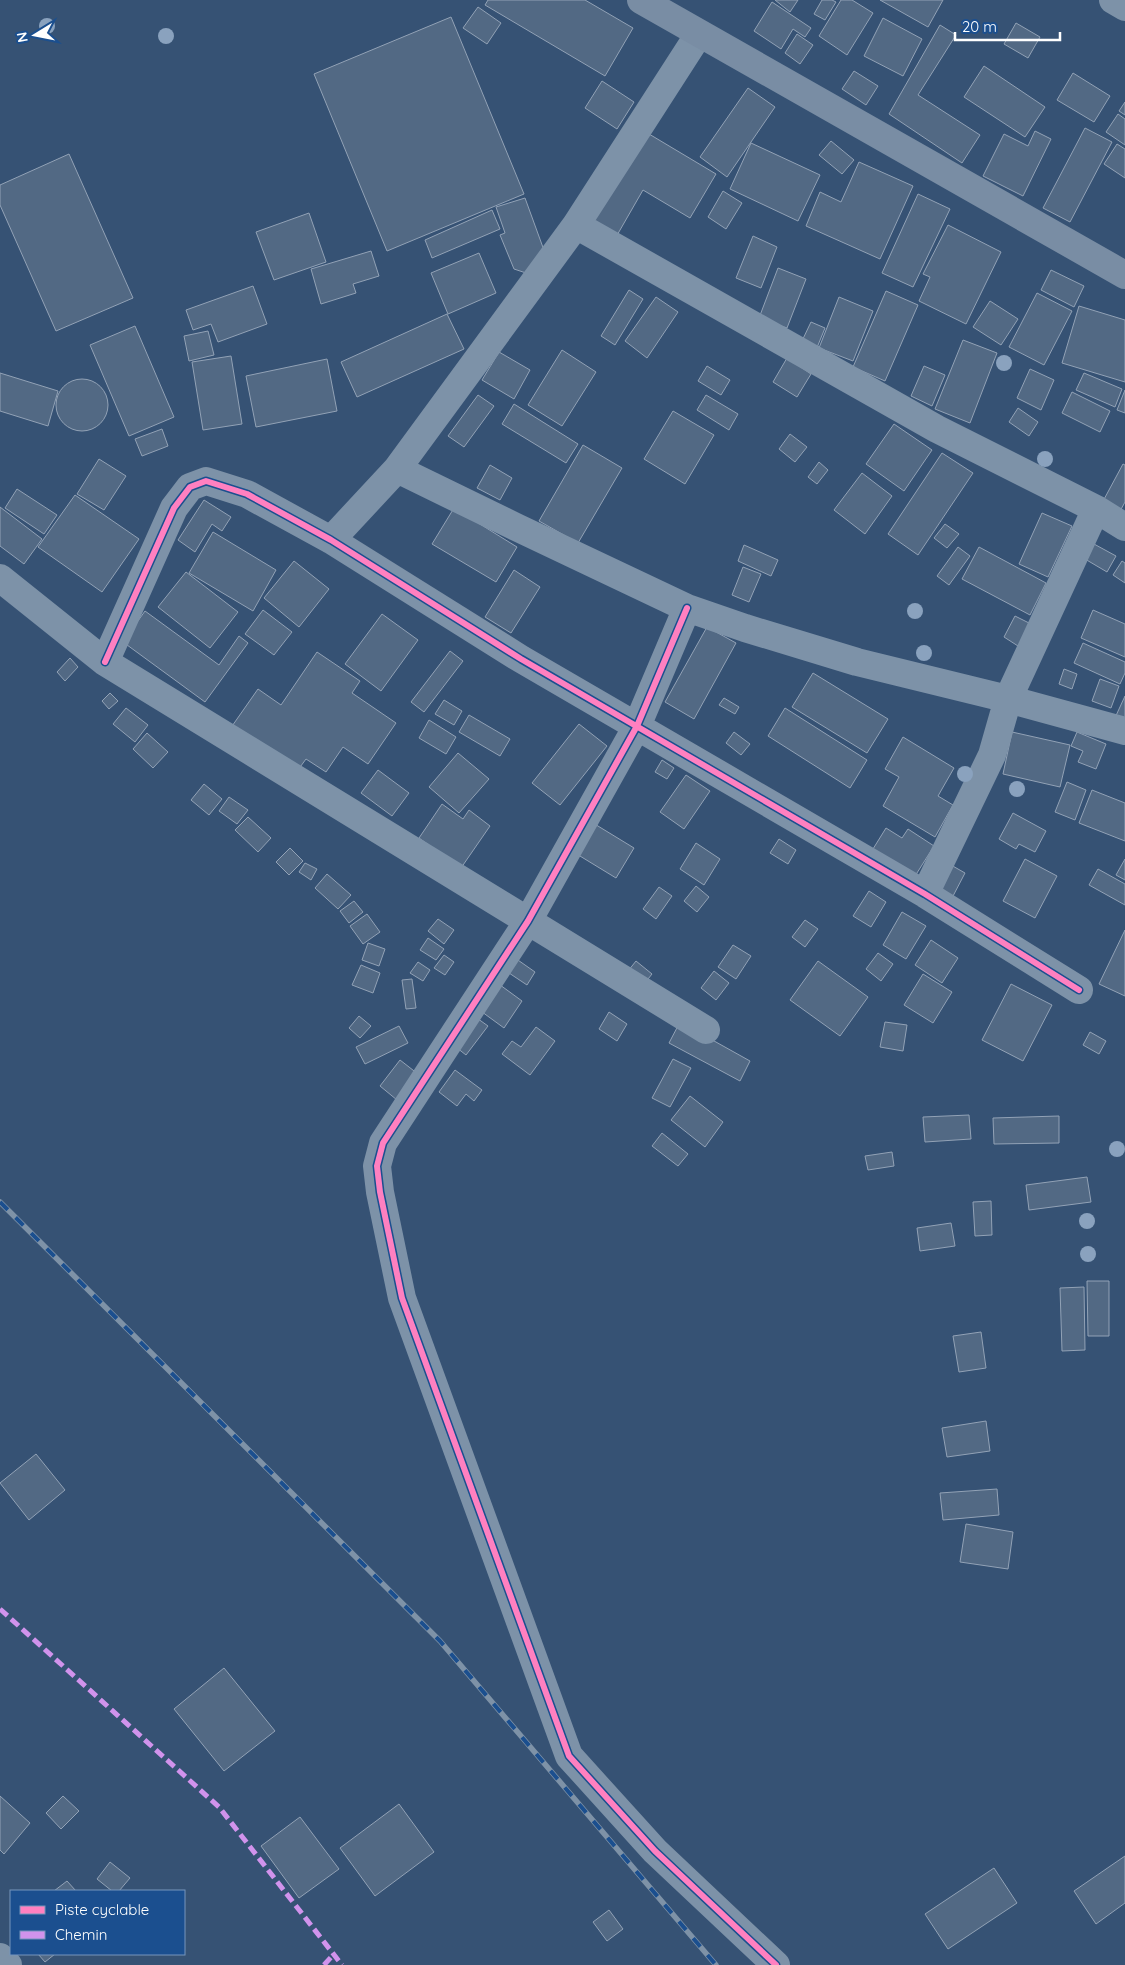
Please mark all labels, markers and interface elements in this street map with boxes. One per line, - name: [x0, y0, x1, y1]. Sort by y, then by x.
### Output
- north arrow: [10, 10, 60, 60]
- scale bar: [955, 10, 1060, 42]
- text: 20 m: [962, 17, 997, 36]
- text: N: [12, 31, 32, 44]
- legend: [10, 1890, 185, 1955]
- text: Piste cyclable: [55, 1900, 149, 1919]
- text: Chemin: [55, 1925, 107, 1944]

